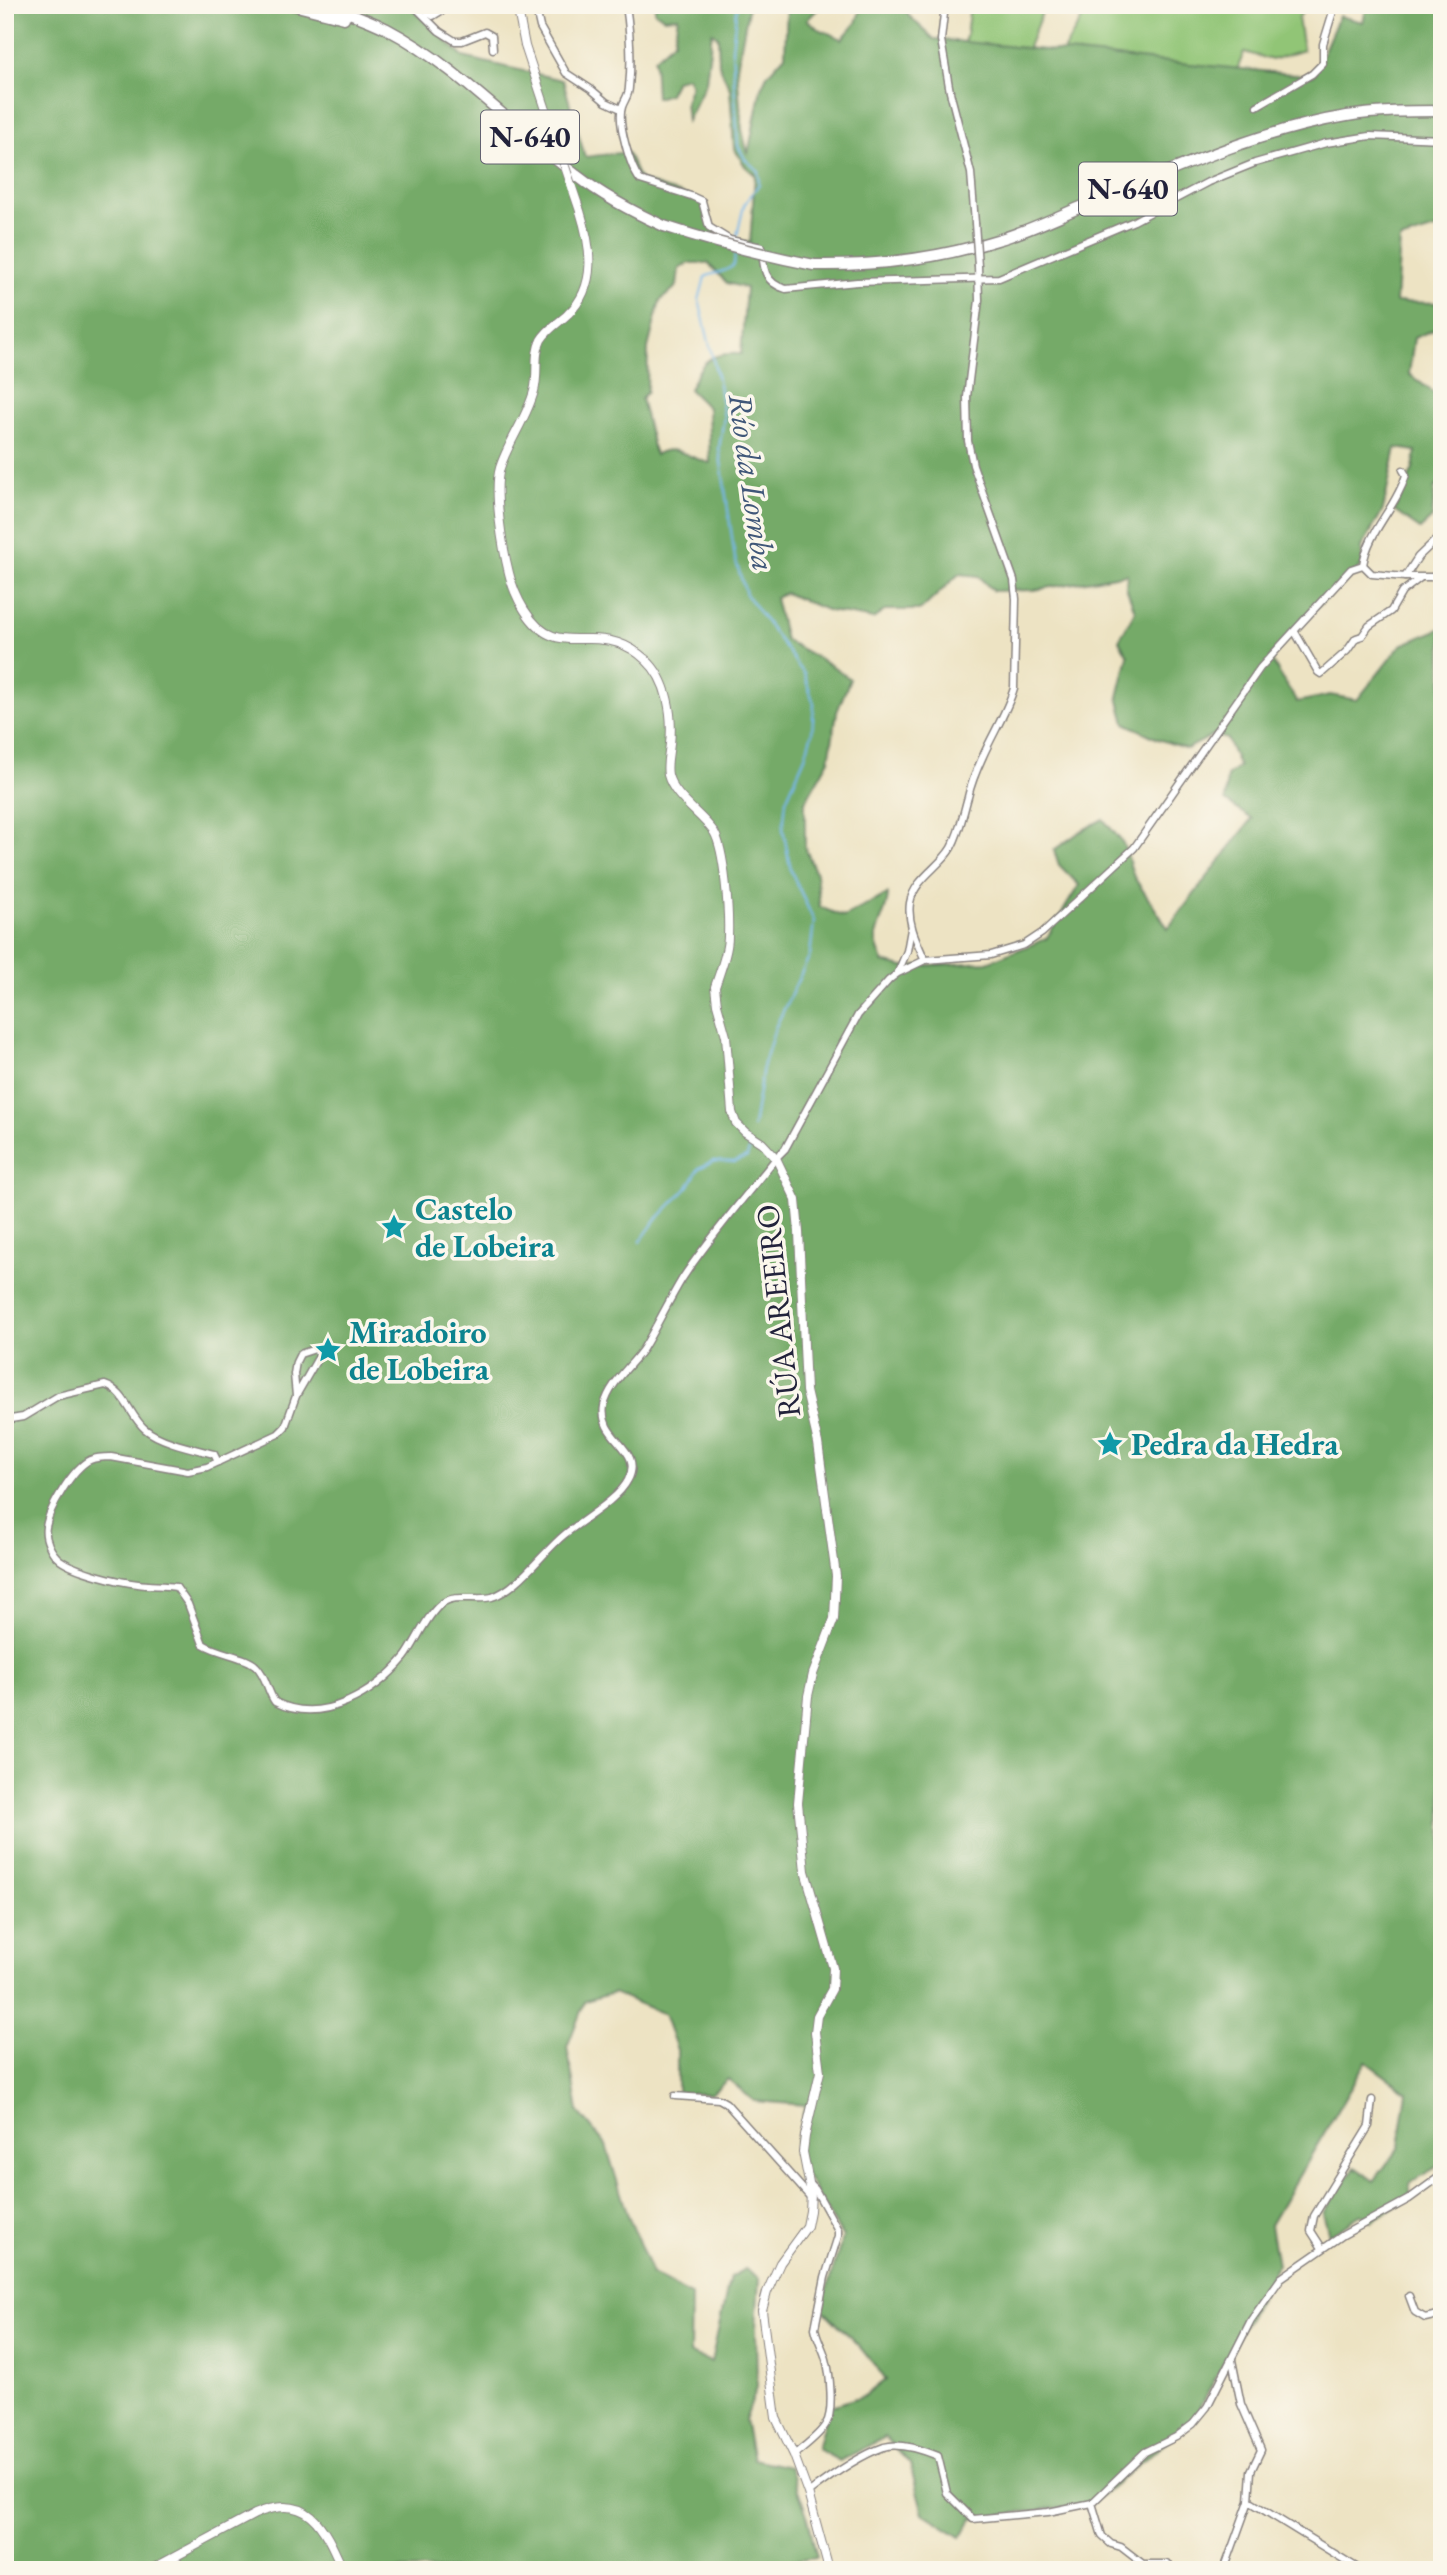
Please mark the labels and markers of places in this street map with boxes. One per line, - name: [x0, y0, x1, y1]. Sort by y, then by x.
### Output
- place label: Castelo de Lobeira: [415, 1188, 556, 1267]
- place icon: Castelo de Lobeira: [379, 1212, 409, 1242]
- place label: Miradoiro de Lobeira: [349, 1311, 490, 1390]
- place icon: Miradoiro de Lobeira: [313, 1335, 343, 1365]
- place label: Pedra da Hedra: [1131, 1423, 1339, 1465]
- place icon: Pedra da Hedra: [1095, 1429, 1125, 1459]

